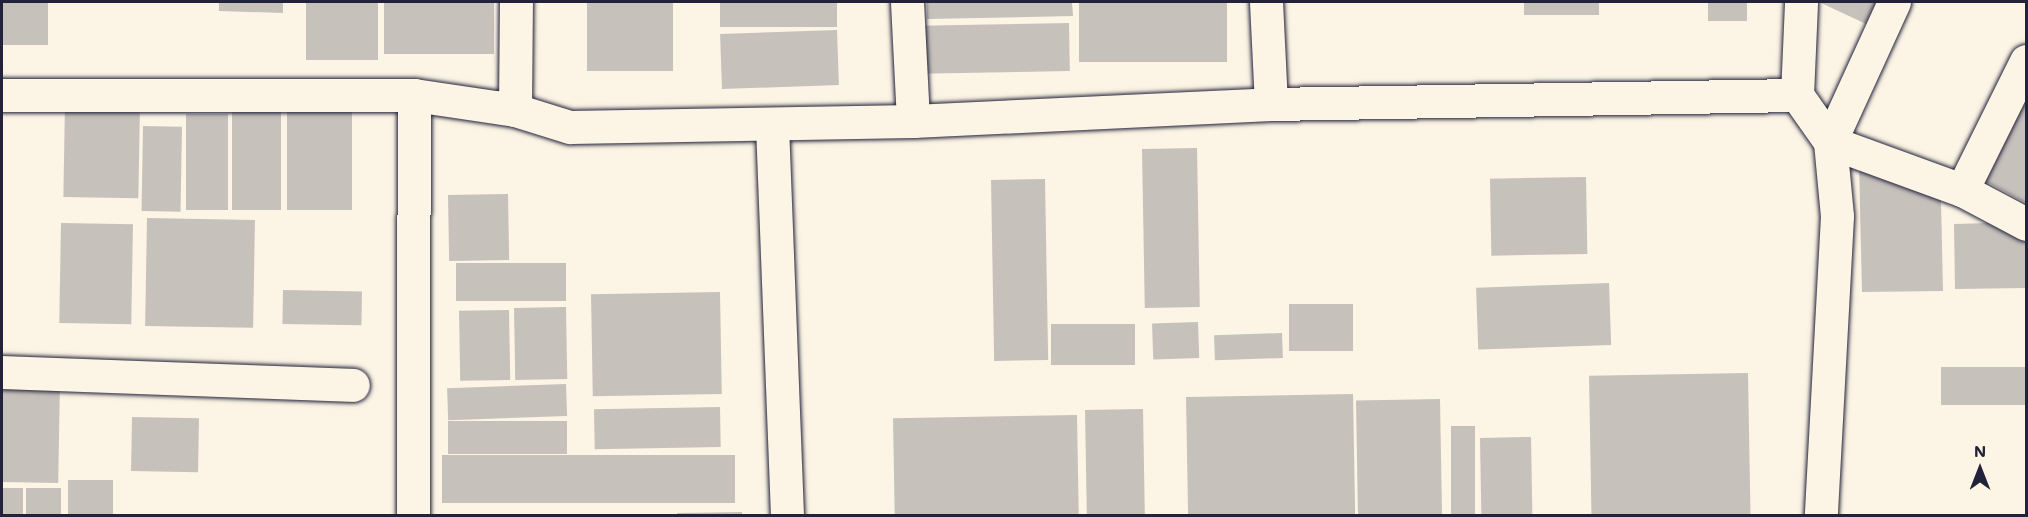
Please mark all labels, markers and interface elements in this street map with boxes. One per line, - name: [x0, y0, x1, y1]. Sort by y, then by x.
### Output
- north arrow: [1950, 439, 2010, 499]
- text: N: [1974, 440, 1986, 461]

